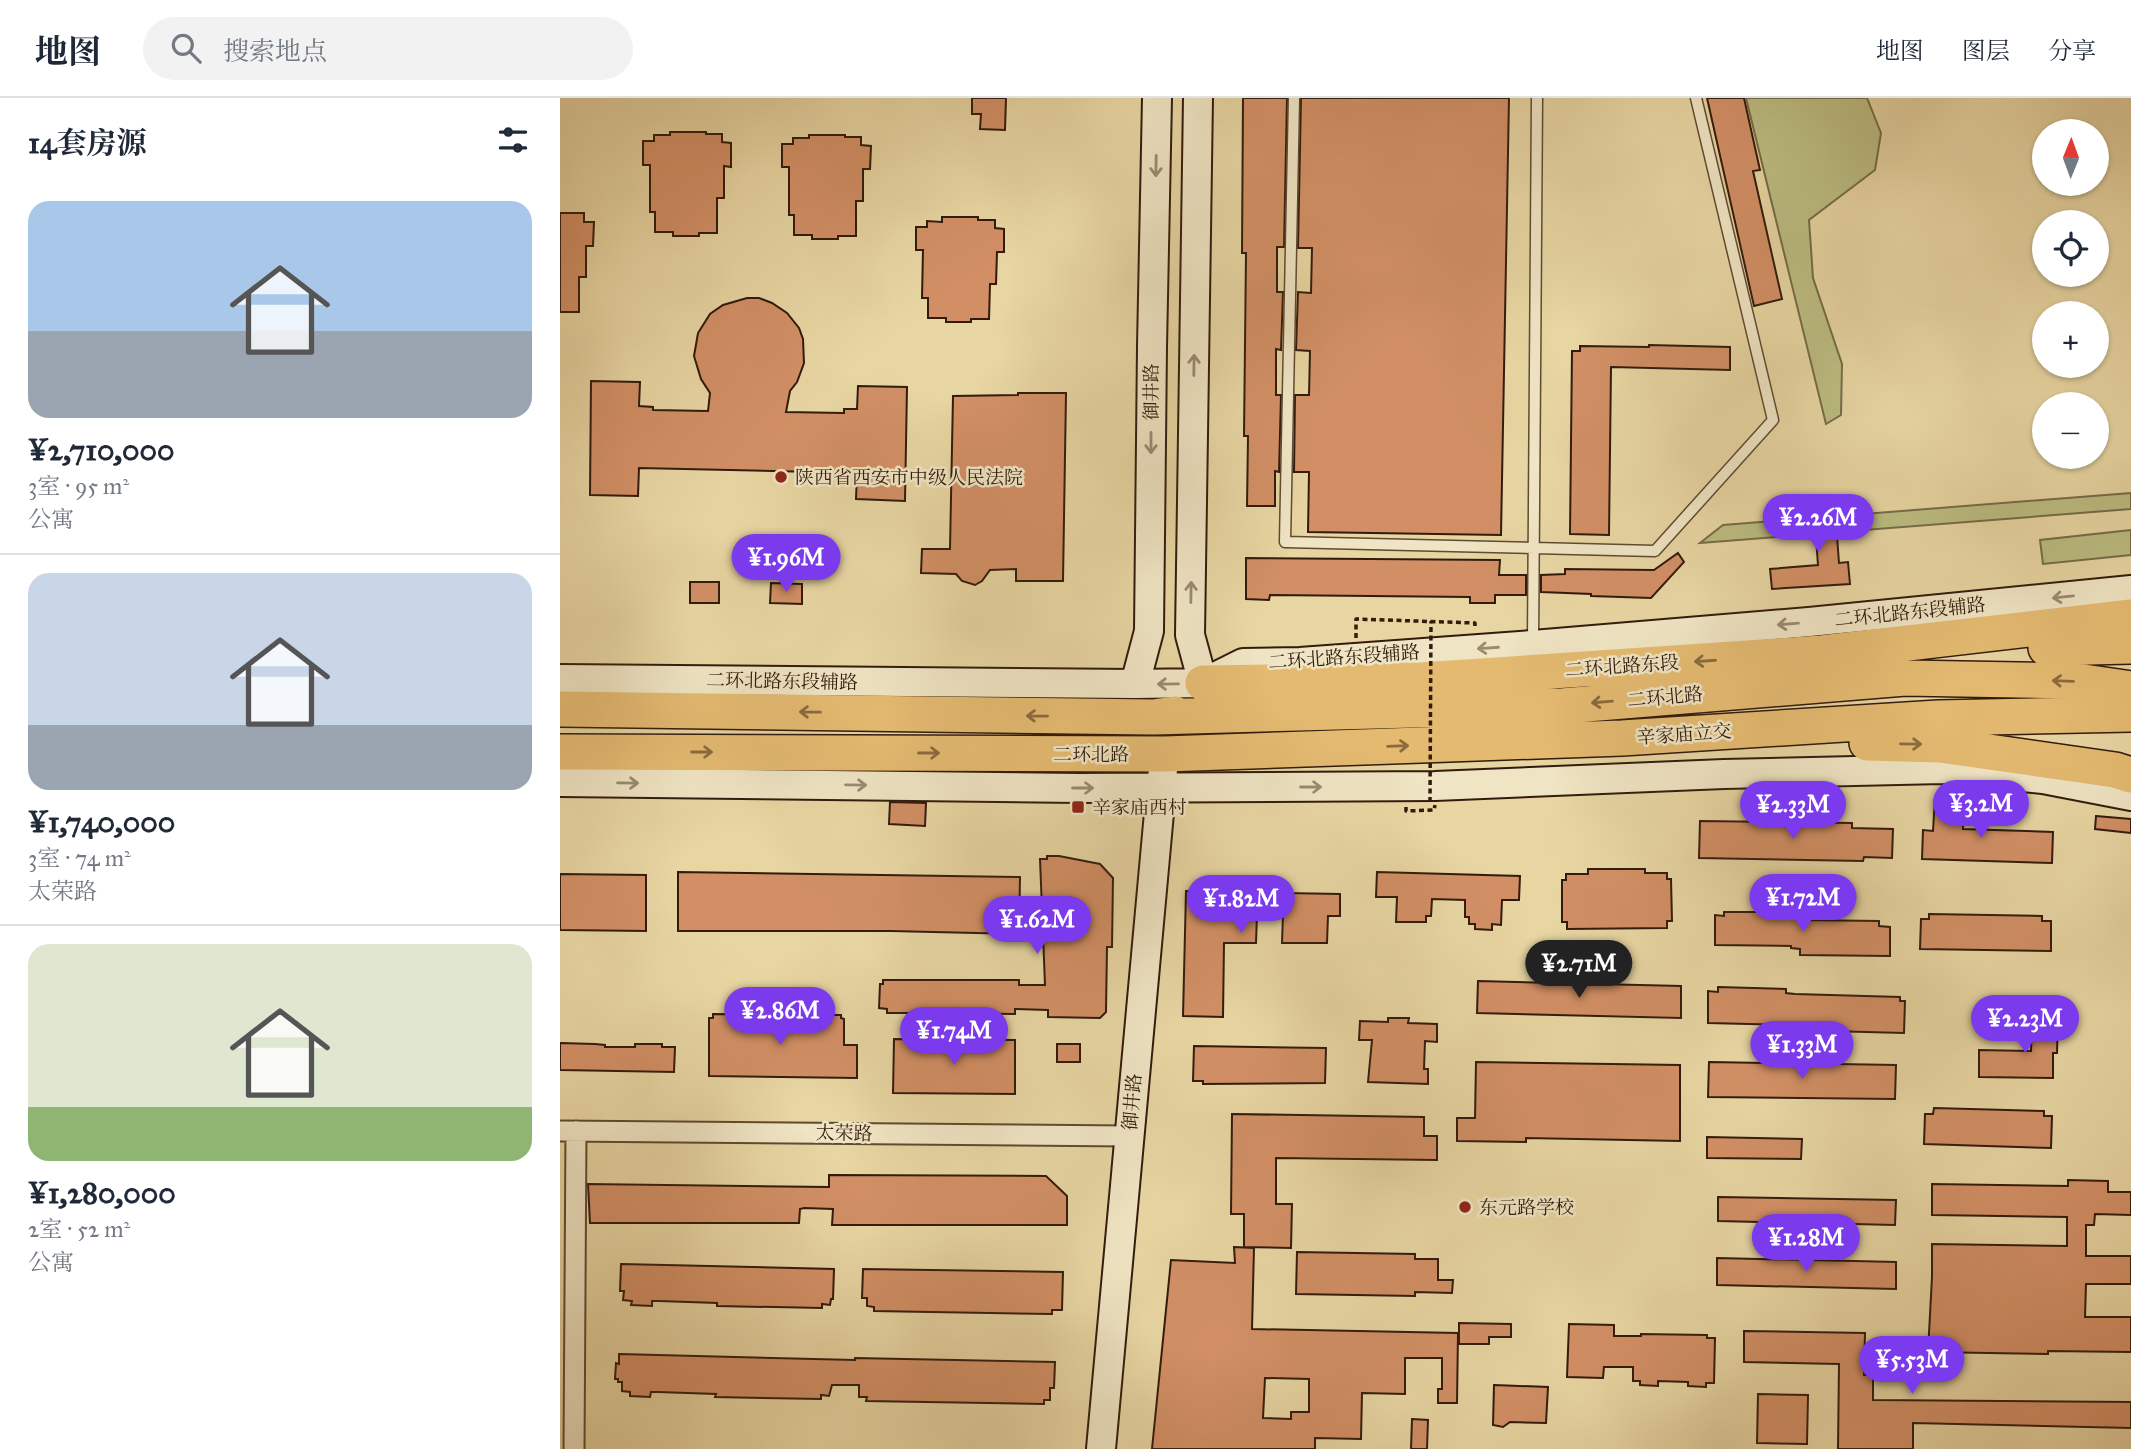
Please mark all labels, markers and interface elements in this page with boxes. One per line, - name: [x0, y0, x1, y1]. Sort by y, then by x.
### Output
- search box: [143, 17, 633, 80]
- icon: search: [167, 29, 205, 67]
- text: 地图: [35, 32, 101, 72]
- text: 搜索地点: [223, 35, 327, 67]
- text: 地图: [1876, 36, 1924, 66]
- text: 图层: [1962, 36, 2010, 66]
- text: 分享: [2048, 36, 2096, 66]
- north arrow: [2032, 119, 2109, 196]
- map controls: [2032, 119, 2109, 469]
- icon: filters: [494, 121, 532, 159]
- text: 14套房源: [28, 125, 147, 161]
- one-way arrow: [1149, 154, 1162, 177]
- button: locate: [2032, 210, 2109, 287]
- icon: home: [217, 247, 343, 373]
- button: +: [2032, 301, 2109, 378]
- one-way arrow: [1187, 353, 1201, 376]
- street label: 御井路: [1140, 363, 1163, 421]
- button: −: [2032, 392, 2109, 469]
- one-way arrow: [1144, 431, 1158, 454]
- text: ¥2,710,000: [28, 432, 174, 468]
- place label: 陕西省西安市中级人民法院: [795, 466, 1023, 489]
- marker: 陕西省西安市中级人民法院: [773, 469, 789, 485]
- text: 3室 · 95 m²: [28, 472, 129, 500]
- pin: ¥2.26M: [1761, 494, 1875, 554]
- text: ¥2.26M: [1779, 503, 1857, 531]
- text: 公寓: [28, 505, 74, 533]
- pin: ¥1.96M: [729, 534, 843, 594]
- text: ¥1.96M: [748, 543, 824, 571]
- one-way arrow: [1184, 581, 1198, 604]
- one-way arrow: [2052, 591, 2075, 604]
- street label: 二环北路东段辅路: [1833, 593, 1987, 631]
- one-way arrow: [1777, 618, 1800, 631]
- icon: home: [217, 619, 343, 745]
- street label: 二环北路东段辅路: [1267, 640, 1421, 674]
- one-way arrow: [1477, 642, 1500, 655]
- street label: 二环北路东段: [1564, 651, 1680, 681]
- one-way arrow: [1694, 655, 1717, 668]
- street label: 二环北路东段辅路: [706, 668, 858, 694]
- one-way arrow: [2052, 674, 2075, 688]
- one-way arrow: [1156, 677, 1179, 691]
- street label: 二环北路: [1626, 682, 1704, 712]
- one-way arrow: [1591, 696, 1614, 709]
- one-way arrow: [799, 706, 822, 719]
- one-way arrow: [1026, 709, 1049, 722]
- street label: 辛家庙立交: [1636, 719, 1732, 749]
- one-way arrow: [1899, 738, 1922, 751]
- one-way arrow: [1386, 740, 1409, 753]
- street label: 二环北路: [1053, 743, 1129, 766]
- one-way arrow: [690, 745, 713, 759]
- one-way arrow: [917, 746, 940, 760]
- one-way arrow: [616, 776, 639, 790]
- one-way arrow: [844, 778, 867, 792]
- one-way arrow: [1299, 780, 1322, 794]
- pin: ¥3.2M: [1932, 780, 2030, 840]
- one-way arrow: [1071, 781, 1094, 794]
- pin: ¥2.33M: [1736, 782, 1850, 841]
- text: ¥3.2M: [1949, 789, 2013, 817]
- text: ¥2.33M: [1756, 790, 1830, 818]
- place label: 辛家庙西村: [1092, 796, 1187, 819]
- marker: 辛家庙西村: [1070, 799, 1086, 815]
- text: ¥1,740,000: [28, 804, 175, 840]
- text: 3室 · 74 m²: [28, 844, 131, 872]
- pin: ¥1.72M: [1746, 874, 1860, 934]
- pin: ¥1.82M: [1184, 876, 1298, 935]
- text: 太荣路: [28, 877, 97, 905]
- text: ¥1.72M: [1766, 883, 1840, 911]
- text: ¥1.82M: [1203, 884, 1279, 912]
- pin: ¥1.62M: [980, 896, 1094, 956]
- text: ¥1.62M: [999, 905, 1075, 933]
- pin: ¥2.71M: [1522, 940, 1636, 1000]
- text: ¥2.71M: [1541, 949, 1617, 977]
- pin: ¥2.86M: [723, 988, 837, 1047]
- icon: home: [217, 990, 343, 1116]
- text: ¥2.86M: [740, 996, 820, 1024]
- pin: ¥2.23M: [1968, 996, 2082, 1055]
- text: ¥2.23M: [1987, 1004, 2063, 1032]
- pin: ¥1.74M: [897, 1007, 1011, 1067]
- text: ¥1.74M: [916, 1016, 992, 1044]
- pin: ¥1.33M: [1745, 1021, 1859, 1081]
- text: ¥1.33M: [1766, 1030, 1838, 1058]
- street label: 御井路: [1118, 1073, 1146, 1131]
- street label: 太荣路: [815, 1121, 873, 1145]
- text: ¥1,280,000: [28, 1175, 176, 1211]
- place label: 东元路学校: [1479, 1196, 1574, 1219]
- marker: 东元路学校: [1457, 1199, 1473, 1215]
- pin: ¥1.28M: [1749, 1214, 1863, 1274]
- text: 2室 · 52 m²: [28, 1215, 130, 1243]
- text: ¥1.28M: [1768, 1223, 1844, 1251]
- text: 公寓: [28, 1248, 74, 1276]
- pin: ¥5.53M: [1855, 1336, 1969, 1396]
- text: ¥5.53M: [1875, 1345, 1949, 1373]

